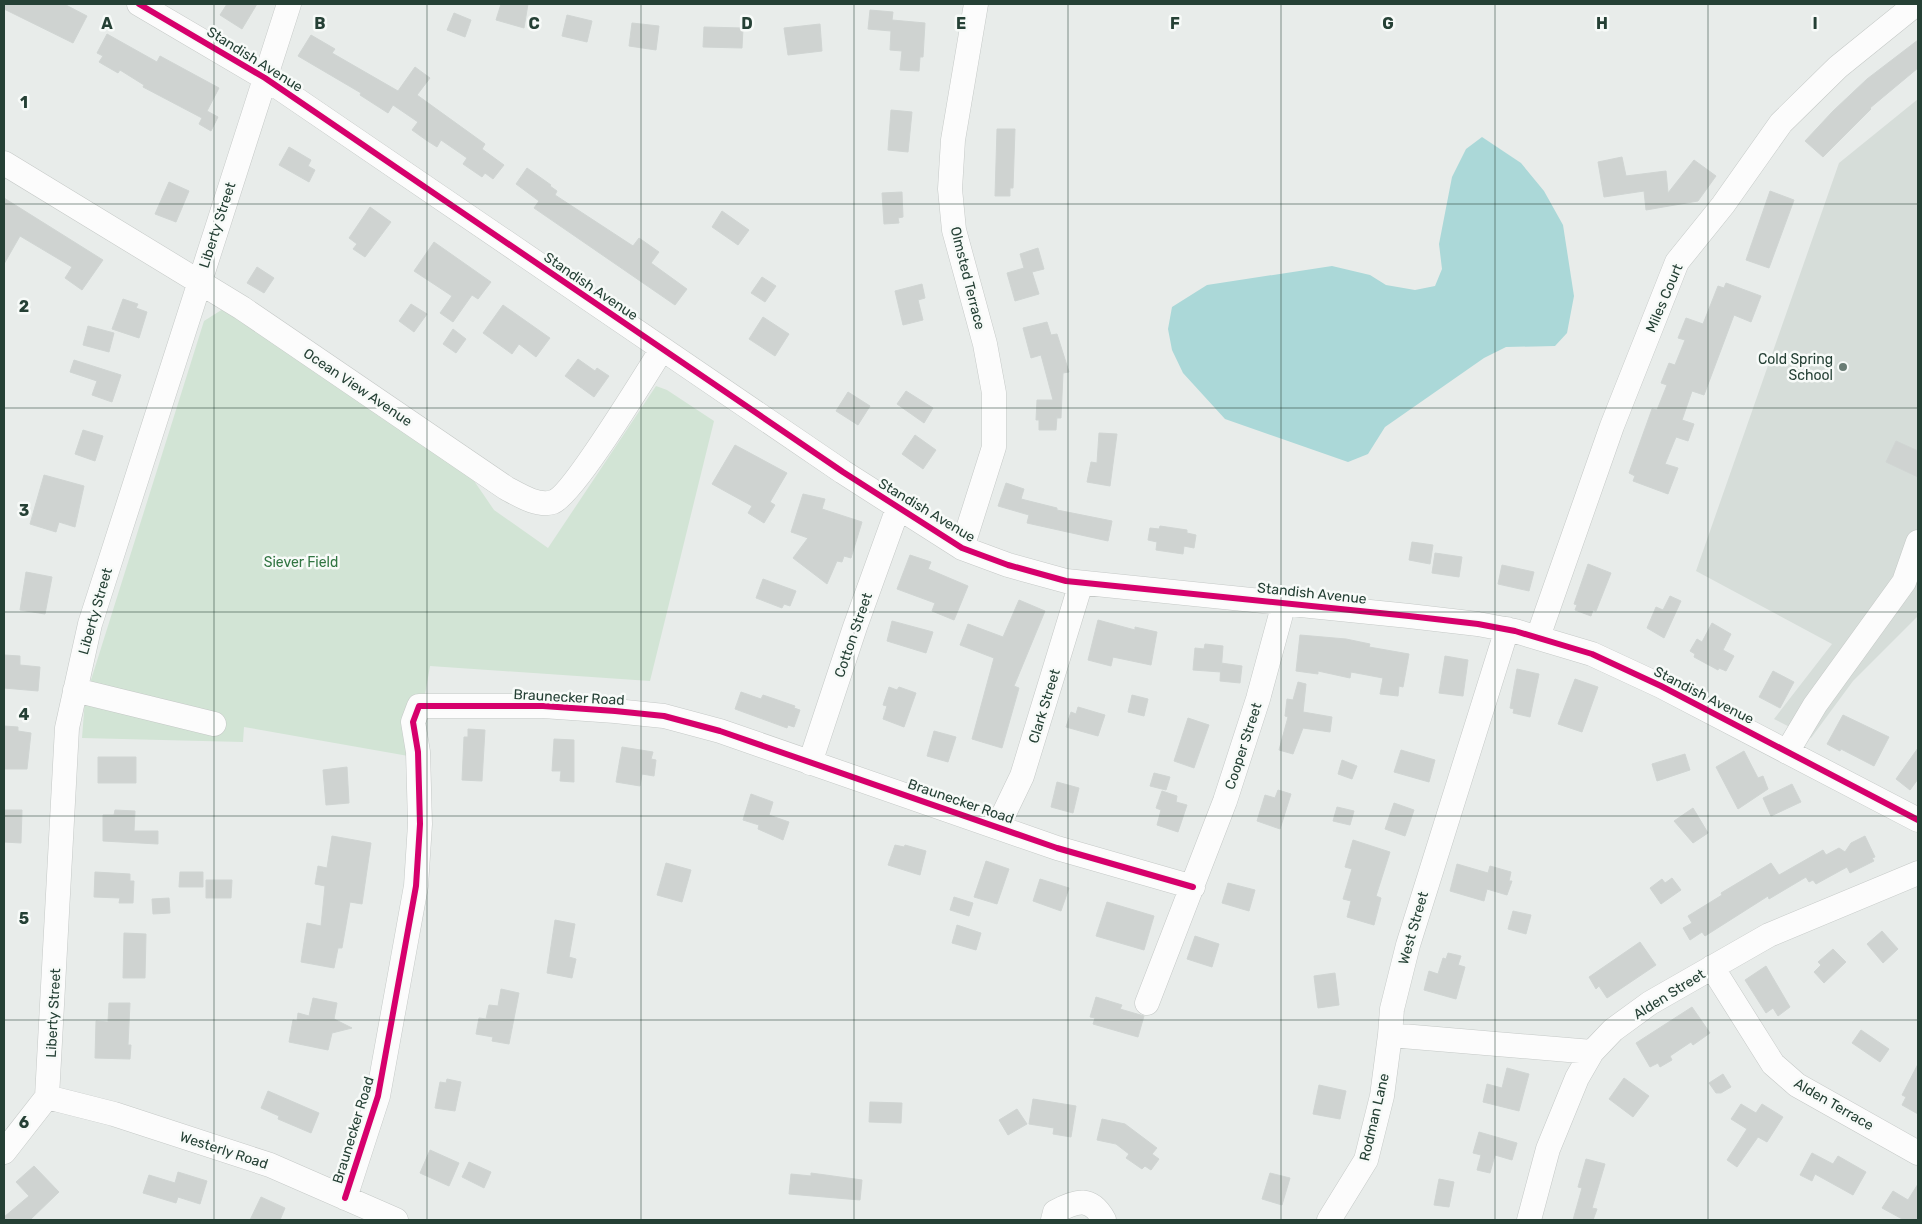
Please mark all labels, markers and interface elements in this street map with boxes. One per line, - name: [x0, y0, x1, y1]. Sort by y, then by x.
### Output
- text: A: [101, 14, 113, 33]
- text: B: [314, 14, 326, 33]
- text: C: [528, 14, 540, 33]
- text: D: [741, 14, 753, 33]
- text: E: [956, 14, 966, 33]
- text: F: [1170, 14, 1180, 33]
- text: G: [1382, 14, 1394, 33]
- text: H: [1596, 14, 1608, 33]
- text: I: [1812, 14, 1818, 33]
- street label: Standish Avenue: [204, 23, 306, 96]
- text: 1: [20, 93, 28, 112]
- street label: Liberty Street: [196, 179, 240, 270]
- street label: Olmsted Terrace: [946, 225, 989, 332]
- street label: Standish Avenue: [540, 249, 641, 324]
- street label: Miles Court: [1642, 261, 1687, 335]
- text: 2: [19, 297, 29, 316]
- street label: Ocean View Avenue: [300, 345, 415, 430]
- place label: Cold Spring School: [1758, 351, 1833, 384]
- marker: Cold Spring School: [1837, 361, 1849, 373]
- street label: Standish Avenue: [875, 475, 978, 546]
- text: 3: [19, 501, 29, 520]
- park label: Siever Field: [264, 554, 338, 571]
- street label: Liberty Street: [75, 565, 116, 656]
- street label: Standish Avenue: [1256, 579, 1368, 608]
- street label: Cotton Street: [831, 590, 876, 680]
- street label: Standish Avenue: [1651, 663, 1757, 728]
- street label: Clark Street: [1025, 666, 1064, 745]
- street label: Braunecker Road: [513, 686, 625, 709]
- street label: Cooper Street: [1221, 700, 1266, 792]
- text: 4: [19, 705, 30, 724]
- street label: Braunecker Road: [906, 775, 1016, 828]
- street label: West Street: [1395, 889, 1432, 967]
- text: 5: [19, 909, 29, 928]
- street label: Alden Street: [1630, 965, 1709, 1023]
- street label: Liberty Street: [43, 967, 64, 1058]
- street label: Rodman Lane: [1356, 1071, 1393, 1163]
- street label: Braunecker Road: [329, 1075, 378, 1186]
- street label: Alden Terrace: [1791, 1075, 1877, 1134]
- text: 6: [19, 1113, 29, 1132]
- street label: Westerly Road: [178, 1128, 270, 1173]

